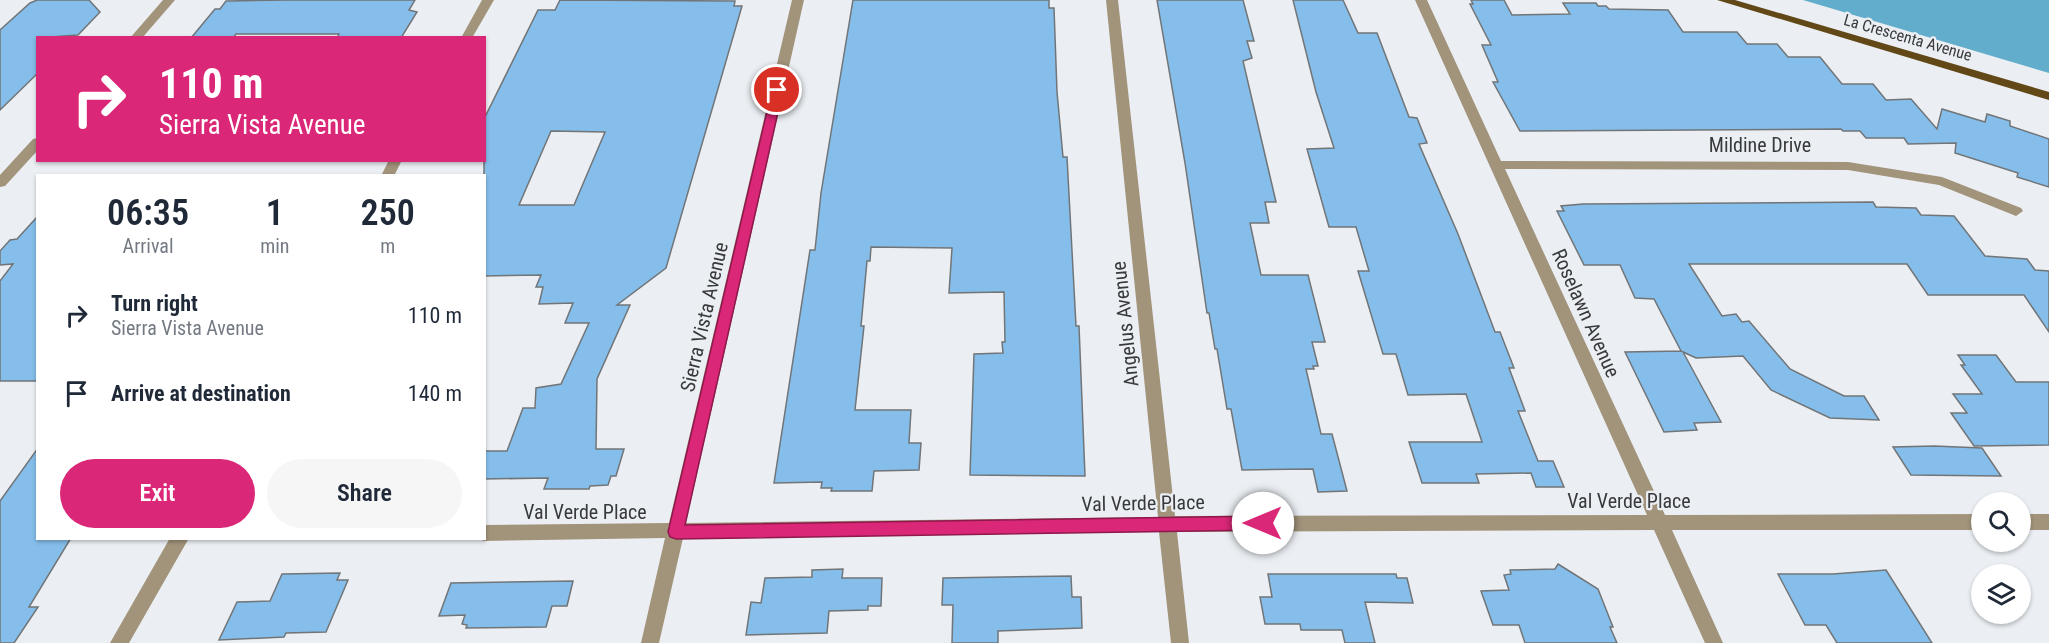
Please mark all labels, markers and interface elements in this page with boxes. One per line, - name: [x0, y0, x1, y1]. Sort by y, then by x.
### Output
- street label: La Crescenta Avenue: [1842, 10, 1974, 65]
- text: 110 m: [159, 59, 264, 108]
- icon: right: [60, 60, 138, 138]
- pin: [751, 64, 802, 115]
- icon: arrive: [760, 73, 793, 106]
- text: Sierra Vista Avenue: [159, 109, 365, 141]
- street label: Mildine Drive: [1709, 133, 1811, 157]
- text: 06:35: [107, 192, 189, 234]
- text: 1: [266, 192, 284, 234]
- text: 250: [361, 192, 415, 234]
- text: Arrival: [123, 234, 174, 258]
- text: min: [260, 234, 289, 258]
- text: m: [380, 234, 395, 258]
- street label: Sierra Vista Avenue: [675, 240, 733, 394]
- street label: Roselawn Avenue: [1547, 245, 1625, 381]
- street label: Angelus Avenue: [1106, 260, 1144, 388]
- text: Turn right: [111, 291, 198, 316]
- icon: right: [60, 299, 93, 332]
- text: 110 m: [408, 303, 462, 328]
- text: Sierra Vista Avenue: [111, 316, 264, 340]
- icon: arrive: [60, 377, 93, 410]
- text: Arrive at destination: [111, 381, 291, 406]
- text: 140 m: [408, 381, 462, 406]
- button: Exit: [60, 459, 255, 528]
- button: Share: [267, 459, 462, 528]
- street label: Val Verde Place: [1567, 489, 1691, 513]
- street label: Val Verde Place: [1081, 490, 1205, 516]
- position arrow: [1231, 491, 1295, 555]
- map controls: [1971, 492, 2031, 624]
- button: search: [1971, 492, 2031, 552]
- street label: Val Verde Place: [523, 500, 647, 524]
- button: layers: [1971, 564, 2031, 624]

